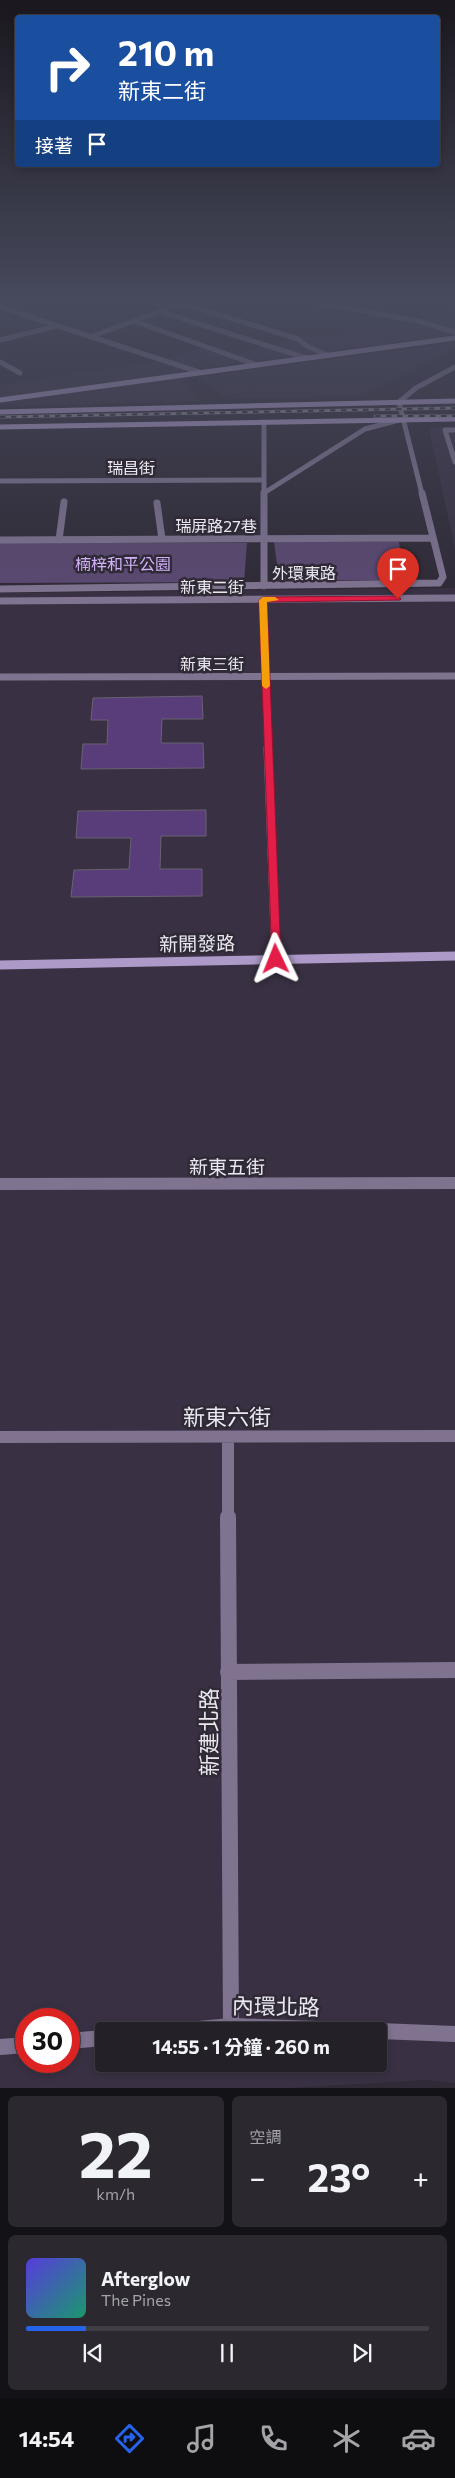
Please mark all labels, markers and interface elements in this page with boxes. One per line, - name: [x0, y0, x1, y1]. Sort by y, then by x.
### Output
- text: 210 m: [118, 30, 214, 73]
- icon: right: [35, 35, 100, 100]
- text: 新東二街: [118, 77, 206, 104]
- icon: arrive: [83, 130, 111, 158]
- text: 接著: [35, 134, 73, 157]
- street label: 瑞昌街: [107, 458, 155, 477]
- street label: 瑞屏路27巷: [175, 516, 257, 535]
- pin: [377, 548, 419, 599]
- park label: 楠梓和平公園: [75, 554, 171, 573]
- icon: arrive: [384, 555, 412, 583]
- street label: 外環東路: [272, 563, 336, 582]
- street label: 新東二街: [180, 577, 244, 596]
- street label: 新東三街: [180, 654, 244, 673]
- street label: 新開發路: [159, 931, 235, 955]
- position arrow: [249, 932, 301, 984]
- street label: 新東五街: [189, 1155, 265, 1178]
- street label: 新東六街: [183, 1403, 271, 1430]
- street label: 新建北路: [195, 1688, 222, 1776]
- street label: 內環北路: [232, 1992, 320, 2020]
- speed limit sign: 30: [15, 2008, 80, 2073]
- text: 14:55 · 1 分鐘 · 260 m: [152, 2035, 330, 2058]
- text: 22: [79, 2112, 153, 2191]
- text: 空調: [250, 2127, 282, 2146]
- text: 23°: [308, 2153, 370, 2200]
- text: −: [250, 2160, 265, 2194]
- text: +: [413, 2160, 429, 2194]
- text: km/h: [96, 2184, 135, 2203]
- text: Afterglow: [101, 2267, 190, 2290]
- text: The Pines: [101, 2290, 171, 2309]
- icon: previous: [79, 2339, 107, 2367]
- icon: pause: [213, 2339, 241, 2367]
- icon: next: [348, 2339, 376, 2367]
- icon: directions: [112, 2421, 147, 2456]
- icon: music: [184, 2421, 219, 2456]
- icon: phone: [256, 2421, 291, 2456]
- icon: climate: [329, 2421, 364, 2456]
- icon: car: [401, 2421, 436, 2456]
- text: 14:54: [19, 2425, 74, 2452]

